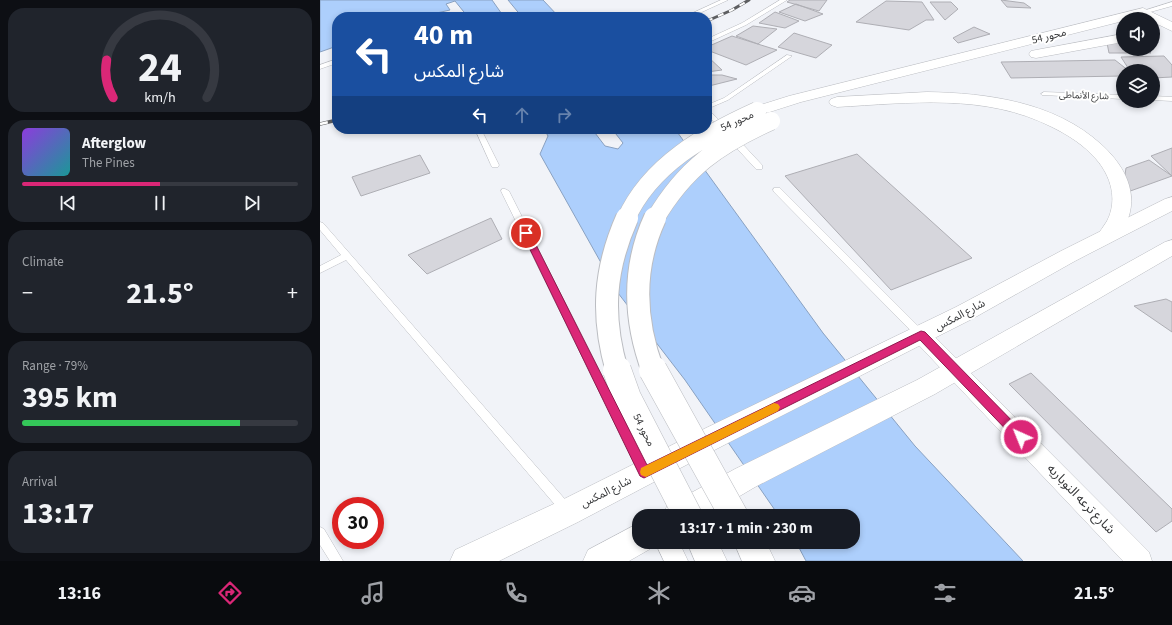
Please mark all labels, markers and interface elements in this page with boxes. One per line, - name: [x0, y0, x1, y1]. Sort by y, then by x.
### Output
- map controls: [1116, 12, 1160, 108]
- button: sound: [1116, 12, 1160, 56]
- text: 40 m: [414, 15, 473, 55]
- street label: محور 54: [1030, 24, 1068, 48]
- icon: left: [348, 28, 400, 80]
- text: 24: [138, 38, 182, 98]
- text: شارع المكس: [414, 59, 504, 84]
- button: layers: [1116, 64, 1160, 108]
- text: km/h: [144, 87, 176, 108]
- street label: شارع الأنماطى: [1059, 89, 1109, 103]
- icon: left: [469, 104, 491, 126]
- icon: ahead: [511, 104, 533, 126]
- icon: right: [553, 104, 575, 126]
- street label: محور 54: [718, 107, 756, 135]
- text: Afterglow: [82, 133, 146, 154]
- text: The Pines: [82, 154, 135, 172]
- icon: previous: [57, 192, 79, 214]
- icon: pause: [149, 192, 171, 214]
- icon: next: [241, 192, 263, 214]
- pin: [509, 216, 543, 250]
- icon: arrive: [515, 222, 537, 244]
- text: Climate: [22, 253, 64, 271]
- text: 21.5°: [126, 272, 194, 315]
- text: −: [22, 277, 33, 309]
- text: +: [287, 277, 298, 309]
- street label: شارع المكس: [932, 295, 988, 335]
- text: Range · 79%: [22, 357, 88, 375]
- text: 395 km: [22, 376, 118, 419]
- street label: محور 54: [629, 411, 659, 449]
- position arrow: [1000, 416, 1042, 458]
- street label: شارع ترعه النوباريه: [1042, 460, 1119, 539]
- text: Arrival: [22, 473, 57, 491]
- street label: شارع المكس: [578, 473, 634, 511]
- text: 13:17: [22, 492, 94, 535]
- speed limit sign: 30: [332, 497, 384, 549]
- text: 13:17 · 1 min · 230 m: [679, 518, 813, 539]
- icon: directions: [216, 579, 244, 607]
- icon: music: [359, 579, 387, 607]
- icon: phone: [502, 579, 530, 607]
- icon: climate: [645, 579, 673, 607]
- icon: car: [788, 579, 816, 607]
- icon: filters: [931, 579, 959, 607]
- text: 13:16: [58, 581, 101, 606]
- text: 21.5°: [1074, 581, 1114, 606]

